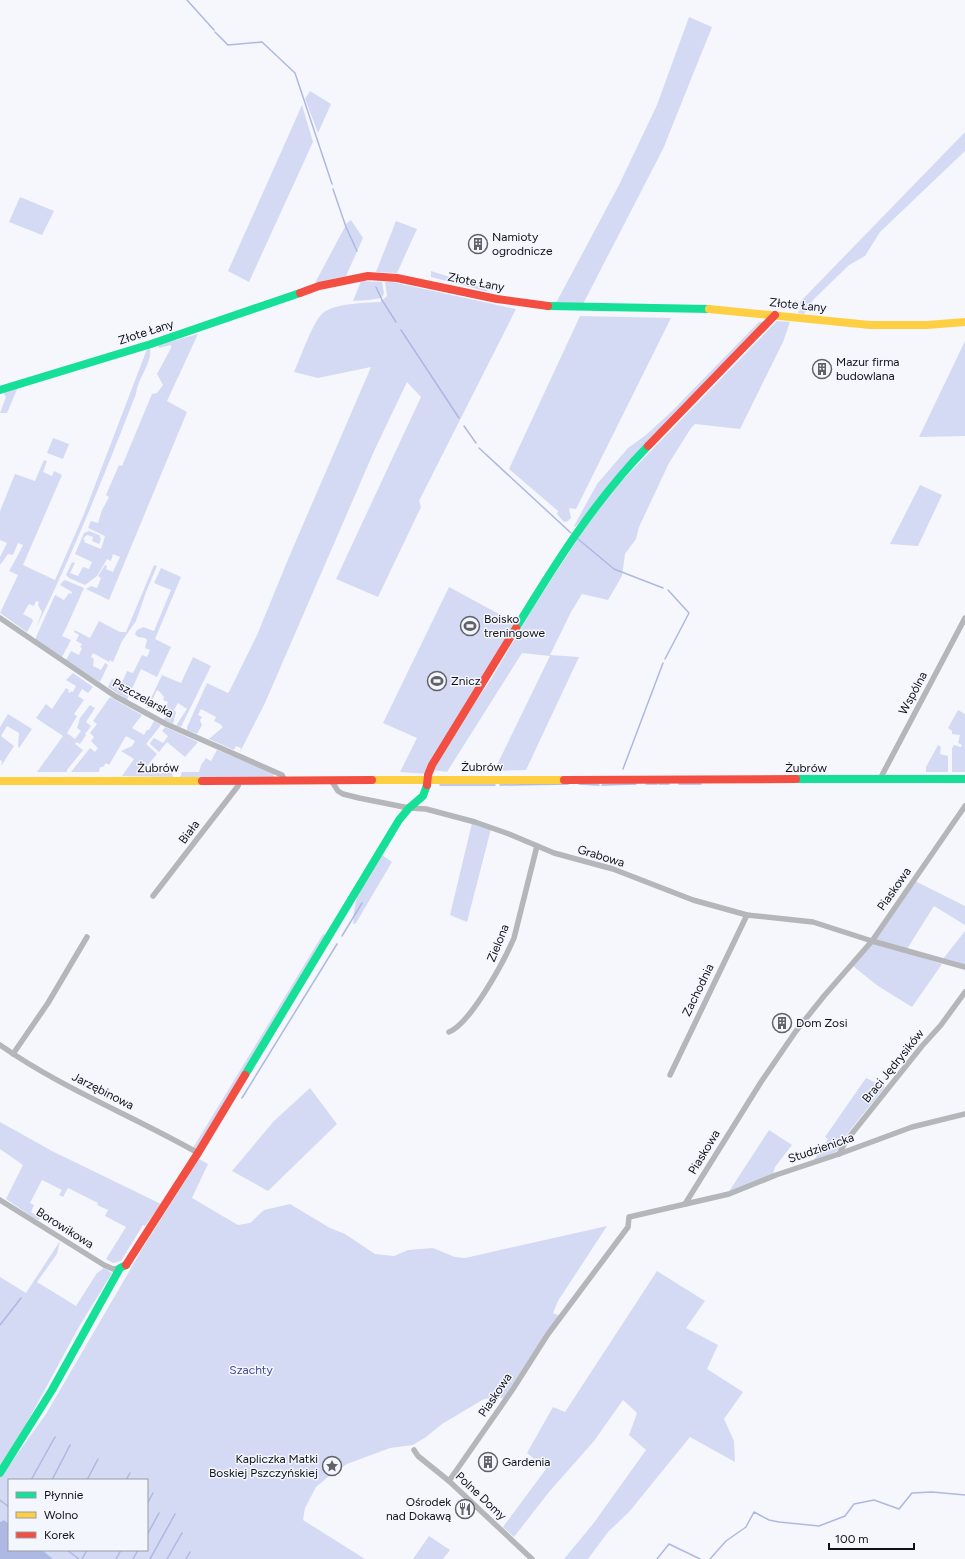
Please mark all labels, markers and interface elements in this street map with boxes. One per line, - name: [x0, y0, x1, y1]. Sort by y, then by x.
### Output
- place label: Namioty ogrodnicze: [492, 230, 553, 258]
- building icon: Namioty ogrodnicze: [467, 233, 489, 255]
- street label: Złote Łany: [447, 270, 506, 294]
- street label: Złote Łany: [769, 295, 828, 315]
- street label: Złote Łany: [117, 316, 176, 348]
- place label: Mazur firma budowlana: [836, 355, 899, 383]
- building icon: Mazur firma budowlana: [811, 358, 833, 380]
- place label: Boisko treningowe: [484, 612, 545, 640]
- sports icon: Boisko treningowe: [459, 615, 481, 637]
- street label: Wspólna: [896, 669, 930, 717]
- sports icon: Znicz: [426, 670, 448, 692]
- place label: Znicz: [451, 674, 481, 688]
- street label: Pszczelarska: [110, 676, 176, 720]
- street label: Żubrów: [461, 760, 503, 774]
- street label: Żubrów: [137, 761, 180, 775]
- street label: Żubrów: [785, 761, 827, 775]
- street label: Biała: [176, 818, 202, 846]
- street label: Grabowa: [576, 842, 626, 870]
- street label: Piaskowa: [874, 865, 914, 913]
- street label: Zielona: [484, 922, 512, 964]
- street label: Zachodnia: [679, 961, 717, 1019]
- building icon: Dom Zosi: [771, 1012, 793, 1034]
- place label: Dom Zosi: [796, 1016, 847, 1030]
- street label: Braci Jędrysików: [859, 1026, 927, 1105]
- street label: Jarzębinowa: [70, 1069, 136, 1113]
- street label: Piaskowa: [685, 1127, 723, 1177]
- street label: Studzienicka: [786, 1130, 856, 1166]
- street label: Borowikowa: [34, 1205, 96, 1251]
- park label: Szachty: [229, 1363, 273, 1377]
- street label: Piaskowa: [475, 1371, 515, 1419]
- building icon: Gardenia: [477, 1451, 499, 1473]
- place label: Kapliczka Matki Boskiej Pszczyńskiej: [209, 1452, 318, 1480]
- place icon: Kapliczka Matki Boskiej Pszczyńskiej: [321, 1455, 343, 1477]
- place label: Gardenia: [502, 1455, 550, 1469]
- street label: Polne Domy: [453, 1469, 510, 1524]
- legend: [8, 1479, 148, 1551]
- text: Płynnie: [44, 1488, 84, 1502]
- place label: Ośrodek nad Dokawą: [386, 1495, 451, 1523]
- restaurant icon: Ośrodek nad Dokawą: [454, 1498, 476, 1520]
- text: Wolno: [44, 1508, 78, 1522]
- scale bar: [829, 1525, 914, 1551]
- text: Korek: [44, 1528, 75, 1542]
- text: 100 m: [835, 1532, 869, 1546]

